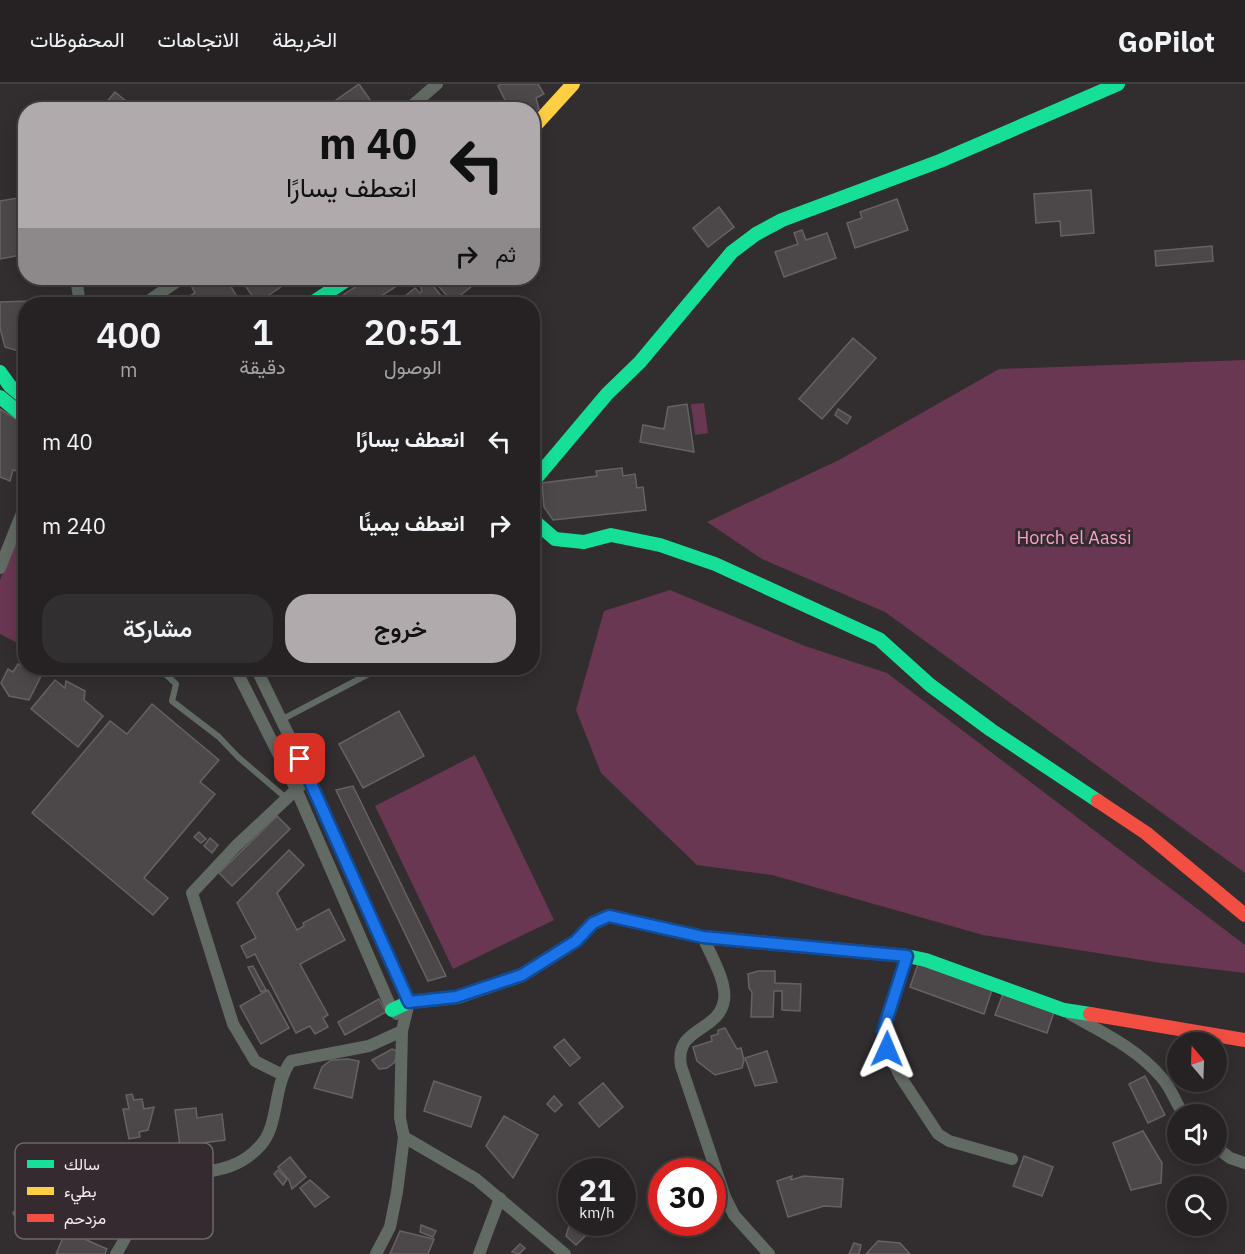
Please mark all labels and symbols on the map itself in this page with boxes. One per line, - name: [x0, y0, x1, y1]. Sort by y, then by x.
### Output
- park label: Horch el Aassi: [1016, 526, 1132, 549]
- pin: [274, 733, 325, 784]
- position arrow: [855, 1017, 919, 1081]
- north arrow: [1167, 1032, 1227, 1092]
- legend: [15, 1143, 213, 1239]
- text: سالك: [64, 1154, 100, 1174]
- speed limit sign: 30: [648, 1158, 726, 1236]
- text: بطيء: [64, 1181, 96, 1205]
- text: مزدحم: [64, 1208, 106, 1229]

